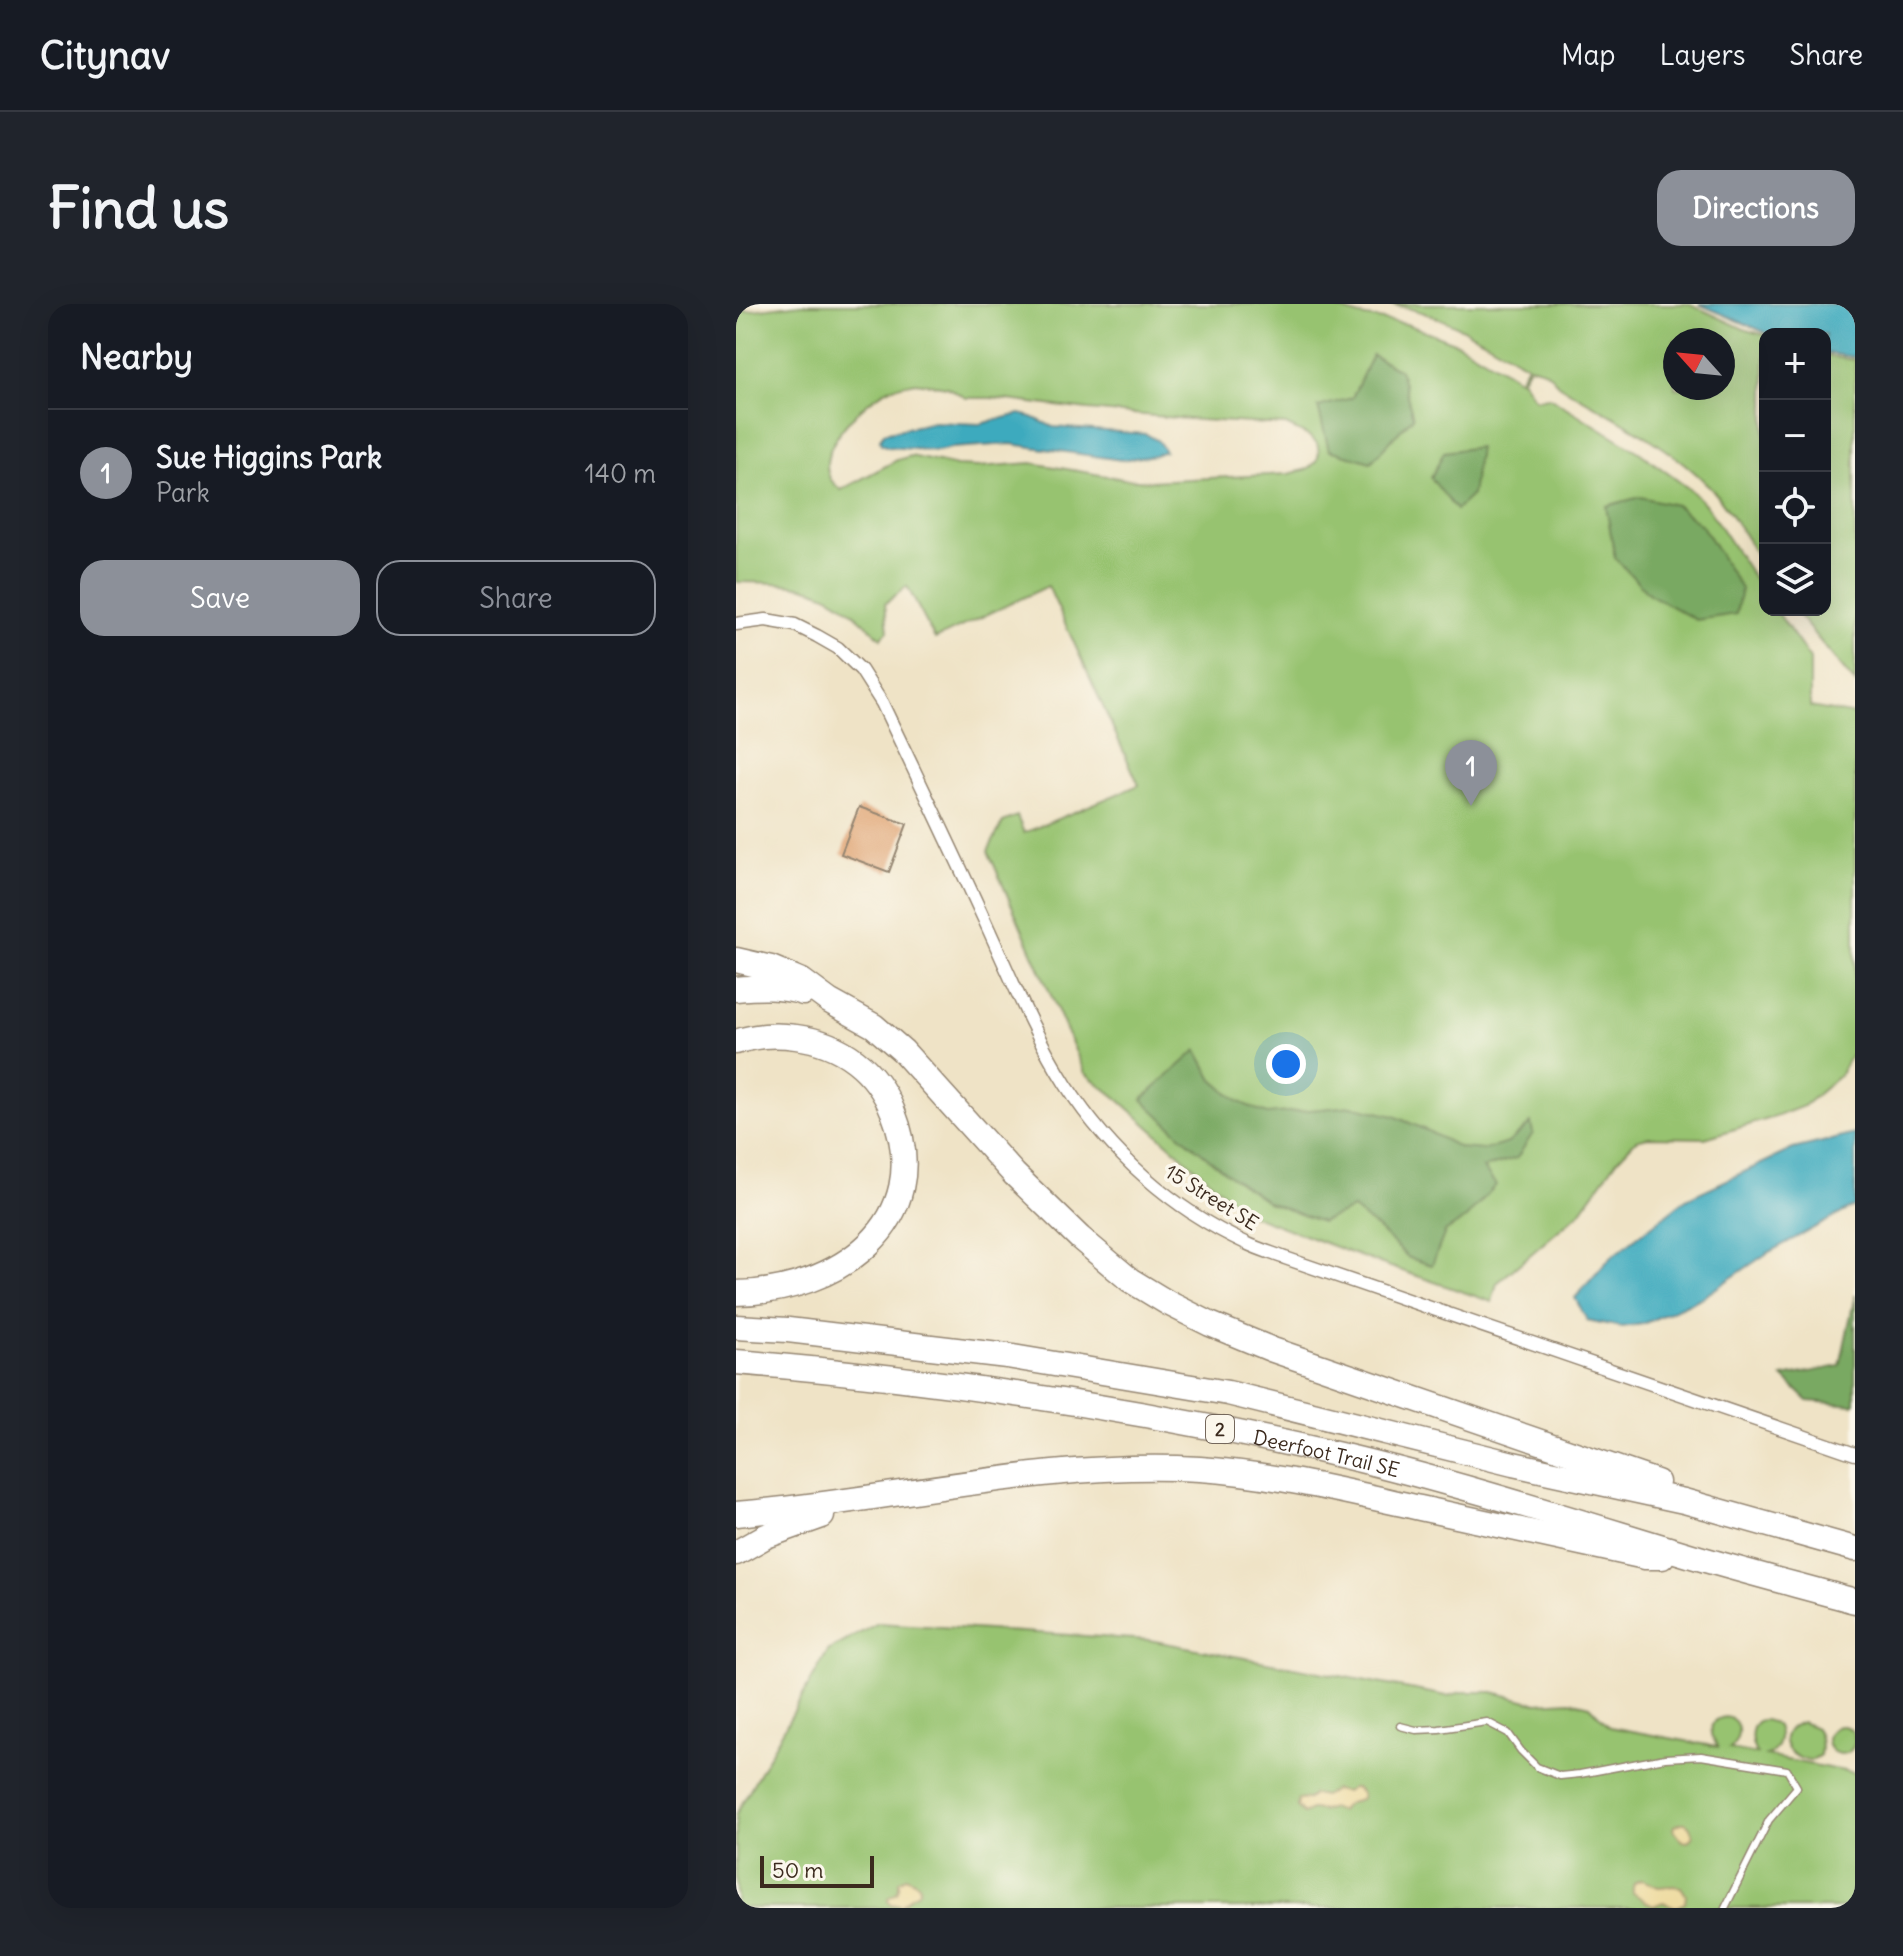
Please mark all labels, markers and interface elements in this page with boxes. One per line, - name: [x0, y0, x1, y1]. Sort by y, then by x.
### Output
- text: Citynav: [40, 32, 170, 79]
- text: Map: [1561, 37, 1616, 73]
- text: Layers: [1660, 37, 1746, 73]
- text: Share: [1790, 37, 1863, 73]
- button: Directions: [1657, 170, 1855, 246]
- text: Find us: [48, 173, 229, 243]
- north arrow: [1663, 328, 1735, 400]
- map controls: [1759, 328, 1831, 616]
- button: +: [1759, 328, 1831, 400]
- text: Nearby: [80, 335, 193, 378]
- button: −: [1759, 400, 1831, 472]
- text: Sue Higgins Park: [156, 438, 382, 476]
- text: 1: [101, 457, 111, 490]
- text: 140 m: [585, 457, 656, 490]
- button: locate: [1759, 472, 1831, 544]
- text: Park: [156, 476, 210, 509]
- button: layers: [1759, 544, 1831, 616]
- button: Save: [80, 560, 360, 636]
- button: Share: [376, 560, 656, 636]
- pin: 1: [1445, 740, 1497, 806]
- your location: [1266, 1044, 1306, 1084]
- street label: 15 Street SE: [1161, 1159, 1263, 1235]
- road number: 2: [1206, 1415, 1234, 1443]
- street label: Deerfoot Trail SE: [1251, 1424, 1402, 1482]
- scale bar: [760, 1852, 874, 1888]
- text: 50 m: [772, 1856, 824, 1884]

